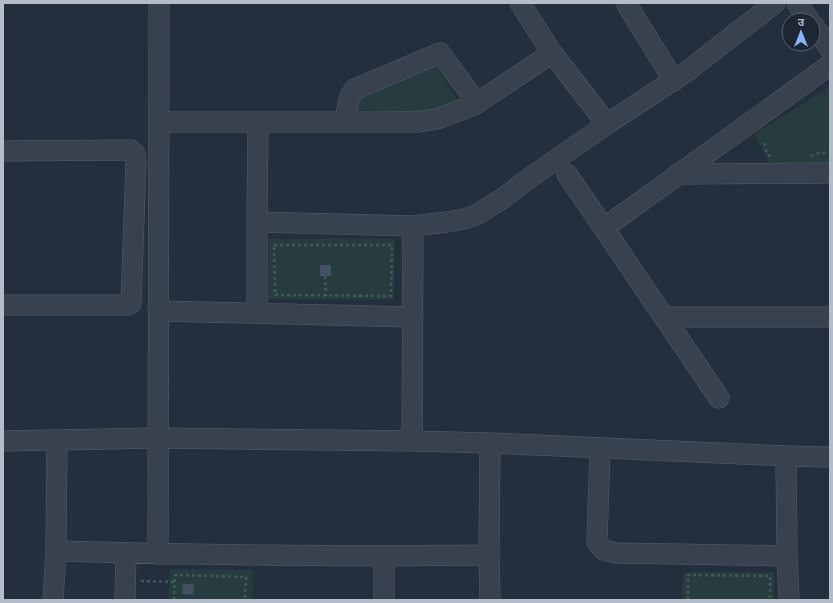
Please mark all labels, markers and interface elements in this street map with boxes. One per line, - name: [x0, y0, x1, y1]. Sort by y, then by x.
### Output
- north arrow: [781, 12, 821, 52]
- text: उ: [798, 15, 805, 29]

